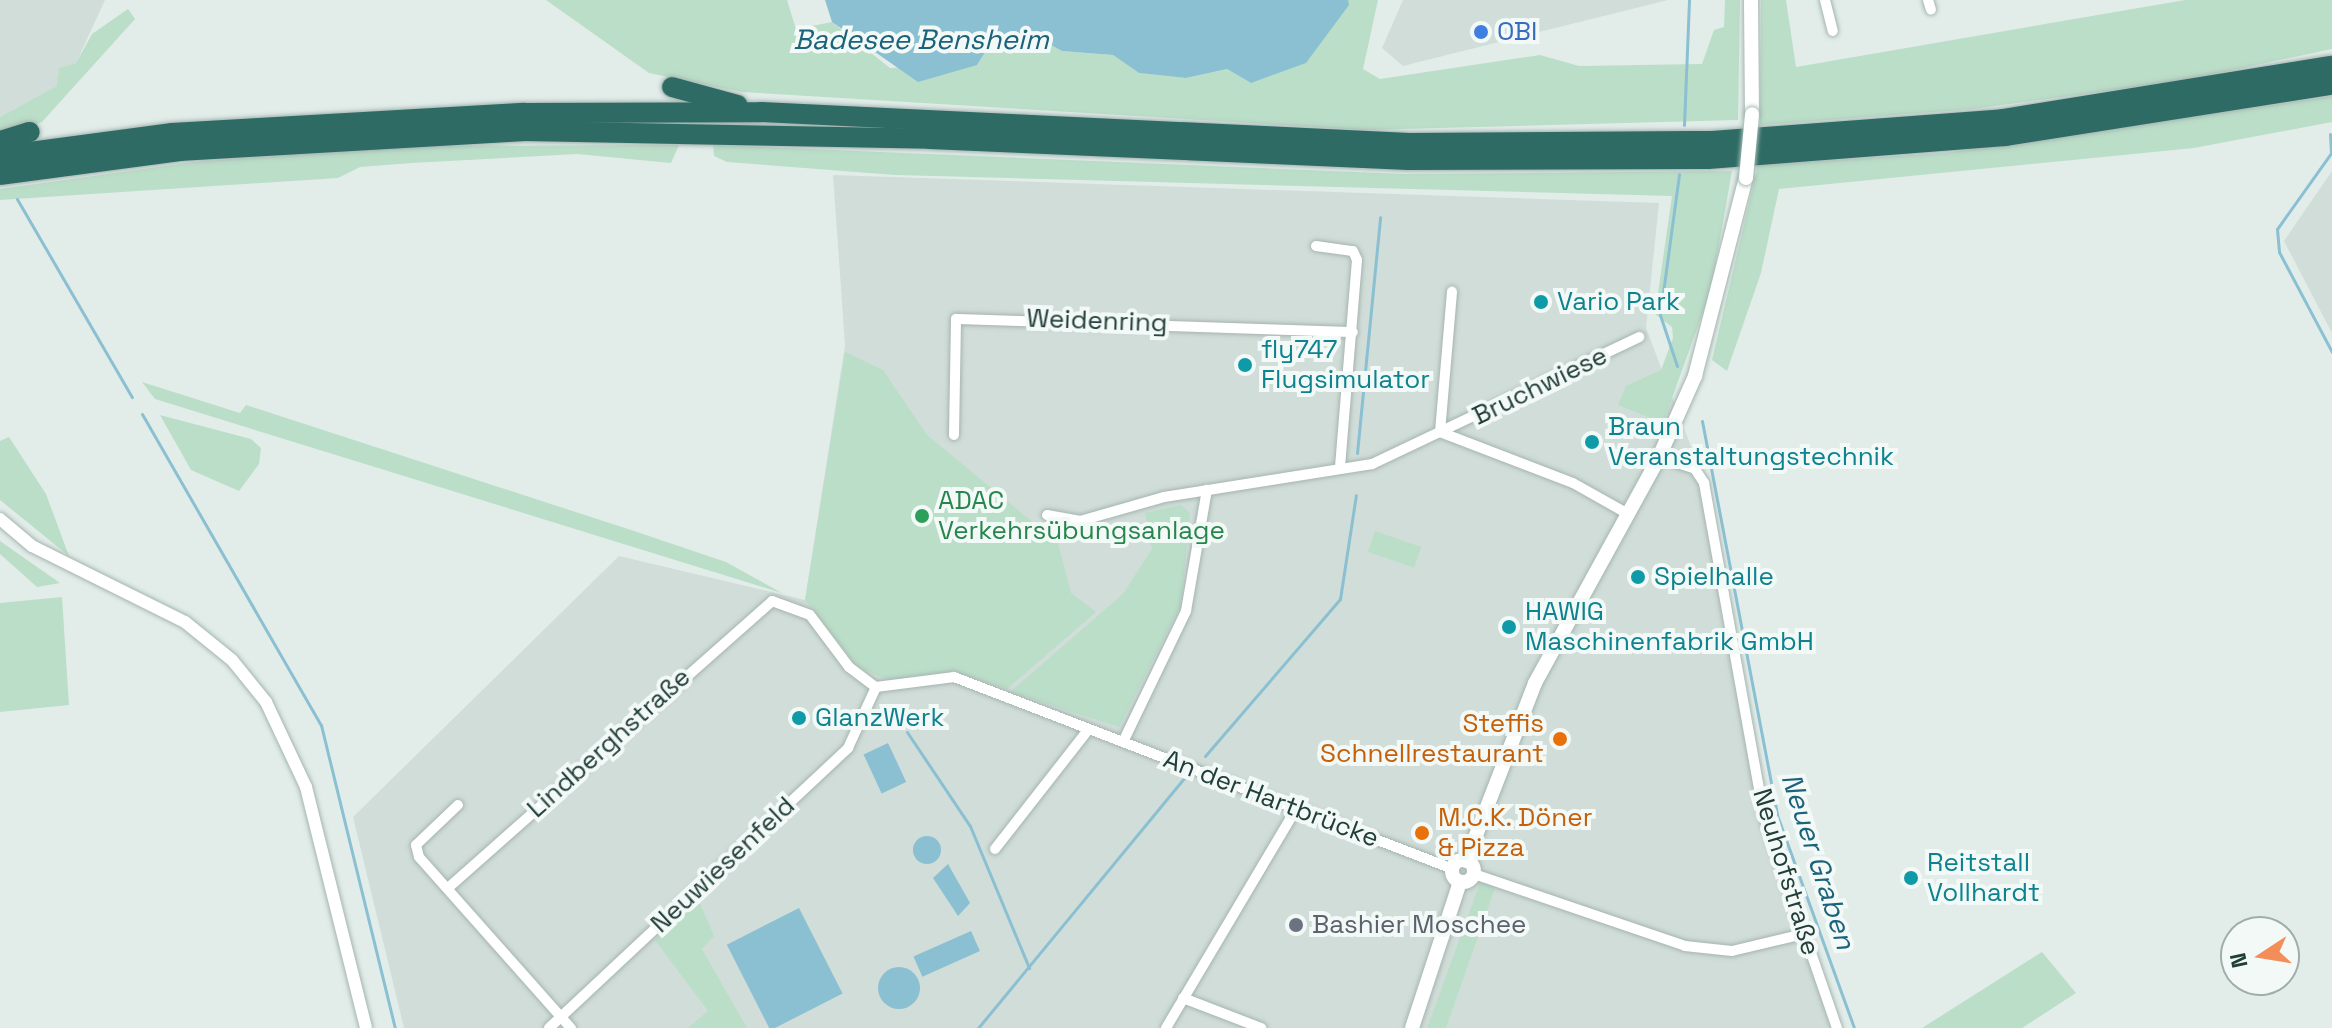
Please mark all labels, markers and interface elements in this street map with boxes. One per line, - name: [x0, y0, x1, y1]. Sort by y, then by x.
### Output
- place label: OBI: [1497, 16, 1537, 48]
- water label: Badesee Bensheim: [793, 22, 1049, 56]
- marker: OBI: [1472, 23, 1490, 41]
- place label: Vario Park: [1557, 286, 1680, 318]
- marker: Vario Park: [1532, 293, 1550, 311]
- street label: Weidenring: [1026, 303, 1168, 339]
- place label: fly747 Flugsimulator: [1261, 334, 1430, 396]
- street label: Bruchwiese: [1468, 340, 1612, 432]
- marker: fly747 Flugsimulator: [1236, 356, 1254, 374]
- place label: Braun Veranstaltungstechnik: [1608, 411, 1894, 472]
- marker: Braun Veranstaltungstechnik: [1583, 433, 1601, 451]
- place label: ADAC Verkehrsübungsanlage: [938, 485, 1225, 546]
- marker: ADAC Verkehrsübungsanlage: [913, 507, 931, 525]
- place label: Spielhalle: [1654, 561, 1774, 593]
- marker: Spielhalle: [1629, 568, 1647, 586]
- place label: HAWIG Maschinenfabrik GmbH: [1525, 596, 1814, 658]
- marker: HAWIG Maschinenfabrik GmbH: [1500, 618, 1518, 636]
- street label: Lindberghstraße: [521, 662, 697, 824]
- place label: GlanzWerk: [815, 702, 945, 734]
- place label: Steffis Schnellrestaurant: [1320, 708, 1544, 770]
- marker: GlanzWerk: [790, 709, 808, 727]
- marker: Steffis Schnellrestaurant: [1551, 730, 1569, 748]
- street label: An der Hartbrücke: [1159, 744, 1383, 854]
- water label: Neuer Graben: [1775, 769, 1863, 953]
- street label: Neuhofstraße: [1746, 785, 1826, 959]
- street label: Neuwiesenfeld: [645, 790, 801, 940]
- place label: M.C.K. Döner & Pizza: [1438, 802, 1593, 864]
- marker: M.C.K. Döner & Pizza: [1413, 824, 1431, 842]
- place label: Reitstall Vollhardt: [1927, 847, 2040, 908]
- marker: Reitstall Vollhardt: [1902, 869, 1920, 887]
- place label: Bashier Moschee: [1312, 909, 1526, 941]
- marker: Bashier Moschee: [1287, 916, 1305, 934]
- north arrow: [2220, 916, 2300, 996]
- text: N: [2223, 950, 2254, 971]

